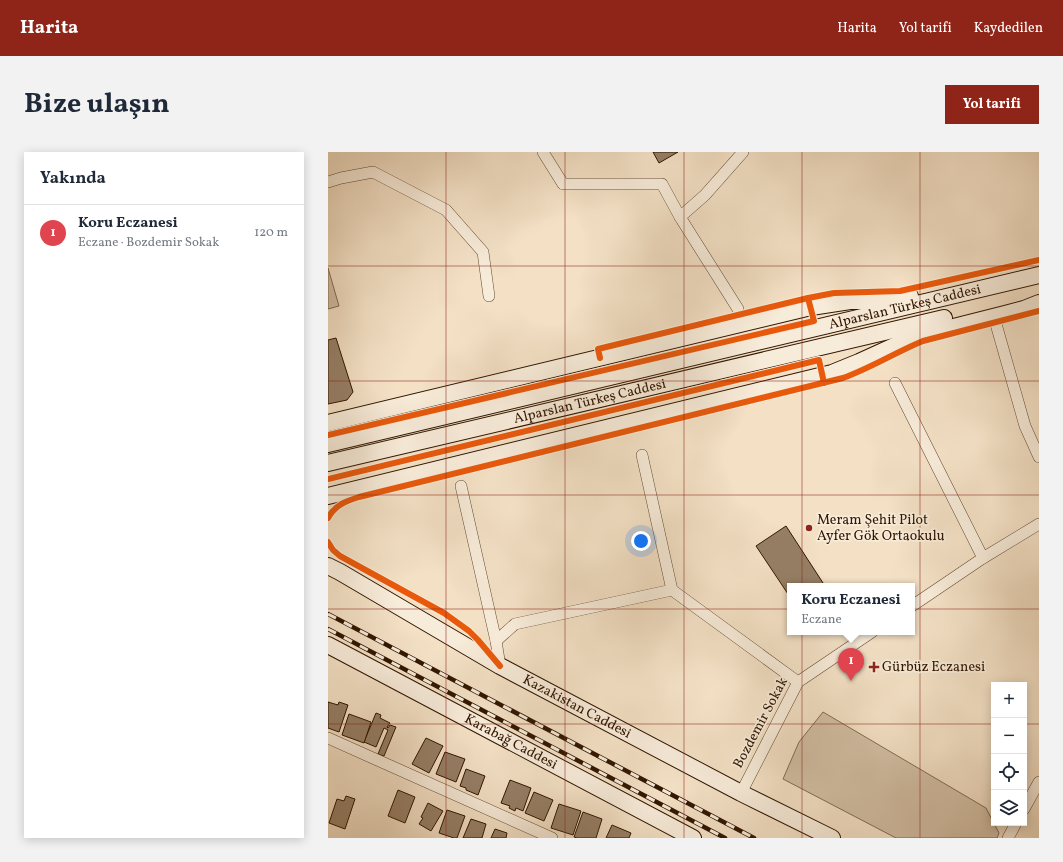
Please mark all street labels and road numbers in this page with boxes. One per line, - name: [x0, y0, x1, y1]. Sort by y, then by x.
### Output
- street label: Alparslan Türkeş Caddesi: [827, 280, 983, 334]
- street label: Alparslan Türkeş Caddesi: [512, 374, 668, 428]
- street label: Kazakistan Caddesi: [519, 670, 635, 743]
- street label: Bozdemir Sokak: [729, 674, 793, 772]
- street label: Karabağ Caddesi: [461, 709, 561, 774]

